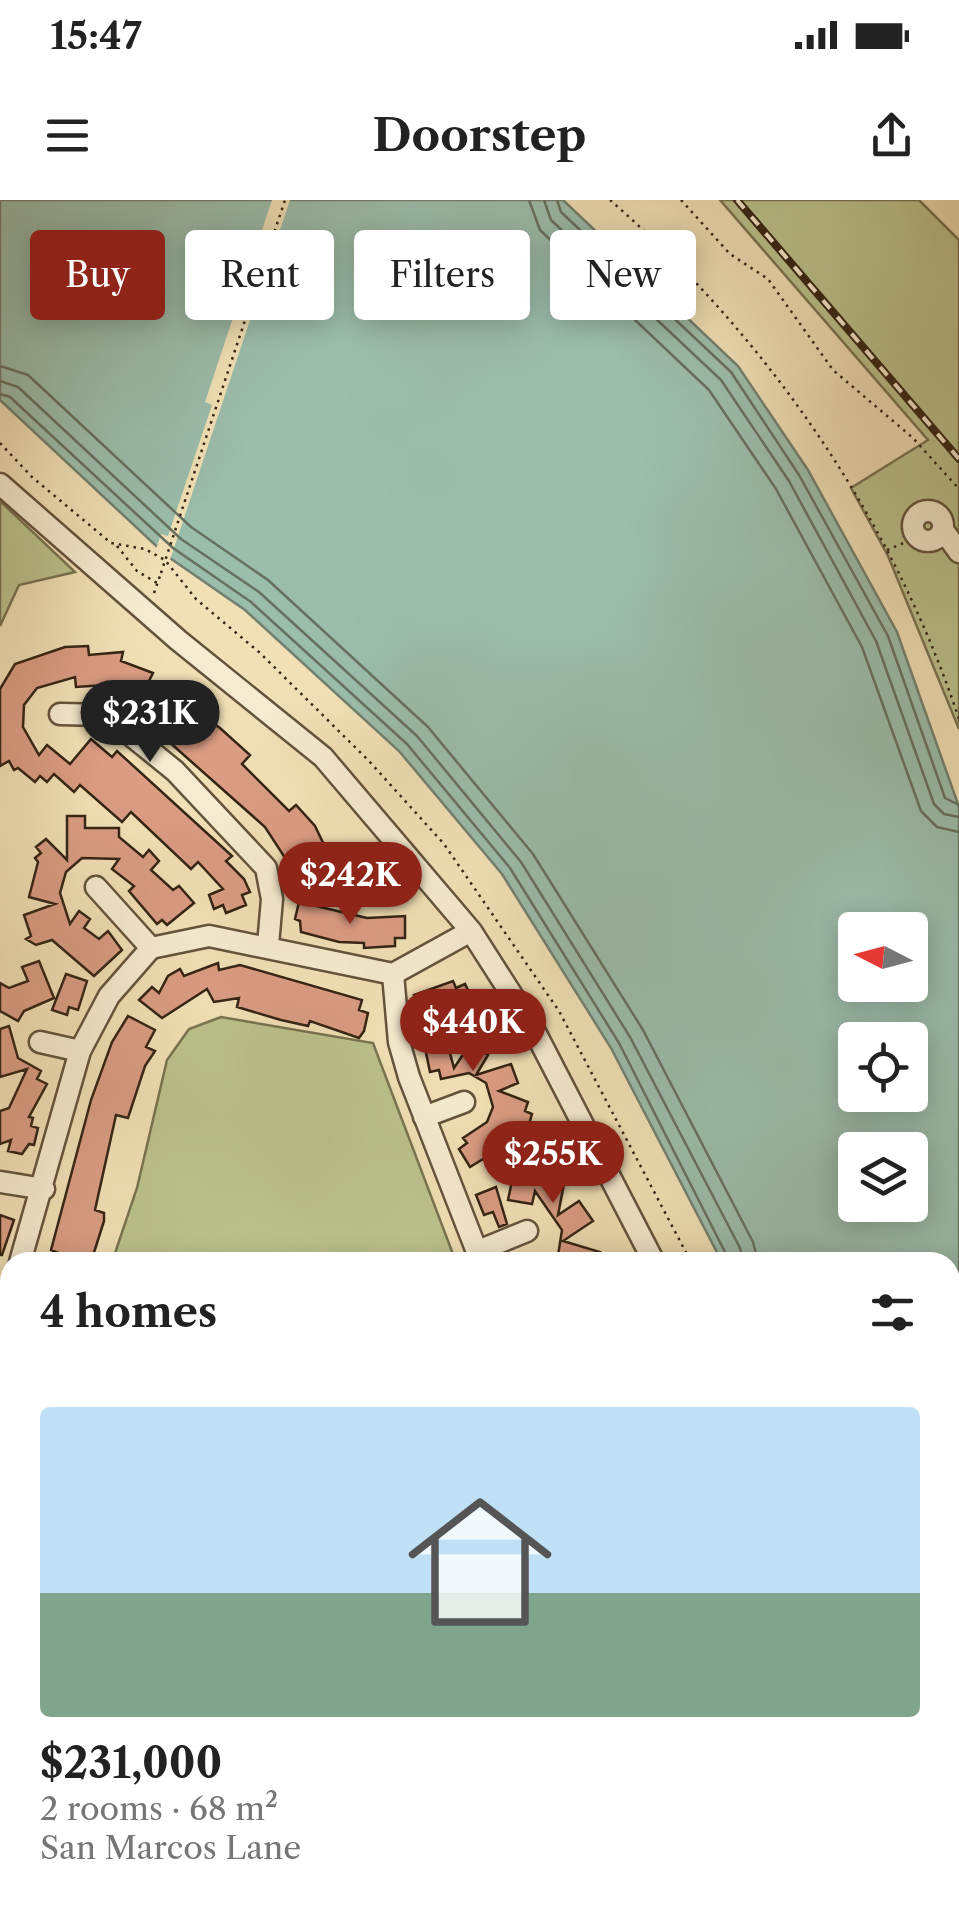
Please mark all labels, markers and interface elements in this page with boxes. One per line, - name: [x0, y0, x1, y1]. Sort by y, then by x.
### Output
- text: 15:47: [50, 12, 142, 59]
- text: Doorstep: [372, 107, 587, 163]
- icon: menu: [40, 108, 95, 163]
- icon: share: [864, 108, 919, 163]
- chip: Buy: [30, 230, 165, 320]
- chip: Rent: [185, 230, 334, 320]
- chip: Filters: [354, 230, 530, 320]
- chip: New: [550, 230, 696, 320]
- pin: $231K: [80, 680, 220, 765]
- text: $231K: [103, 693, 197, 732]
- pin: $242K: [280, 842, 420, 927]
- text: $242K: [300, 855, 400, 894]
- north arrow: [838, 912, 928, 1002]
- map controls: [838, 912, 928, 1222]
- pin: $440K: [403, 989, 543, 1074]
- text: $440K: [422, 1002, 524, 1041]
- button: locate: [838, 1022, 928, 1112]
- pin: $255K: [483, 1121, 623, 1206]
- button: layers: [838, 1132, 928, 1222]
- text: $255K: [504, 1134, 602, 1173]
- icon: filters: [865, 1285, 920, 1340]
- text: 4 homes: [40, 1286, 217, 1338]
- icon: home: [390, 1472, 570, 1652]
- text: $231,000: [40, 1737, 222, 1789]
- text: 2 rooms · 68 m²: [40, 1789, 278, 1828]
- text: San Marcos Lane: [40, 1828, 301, 1867]

